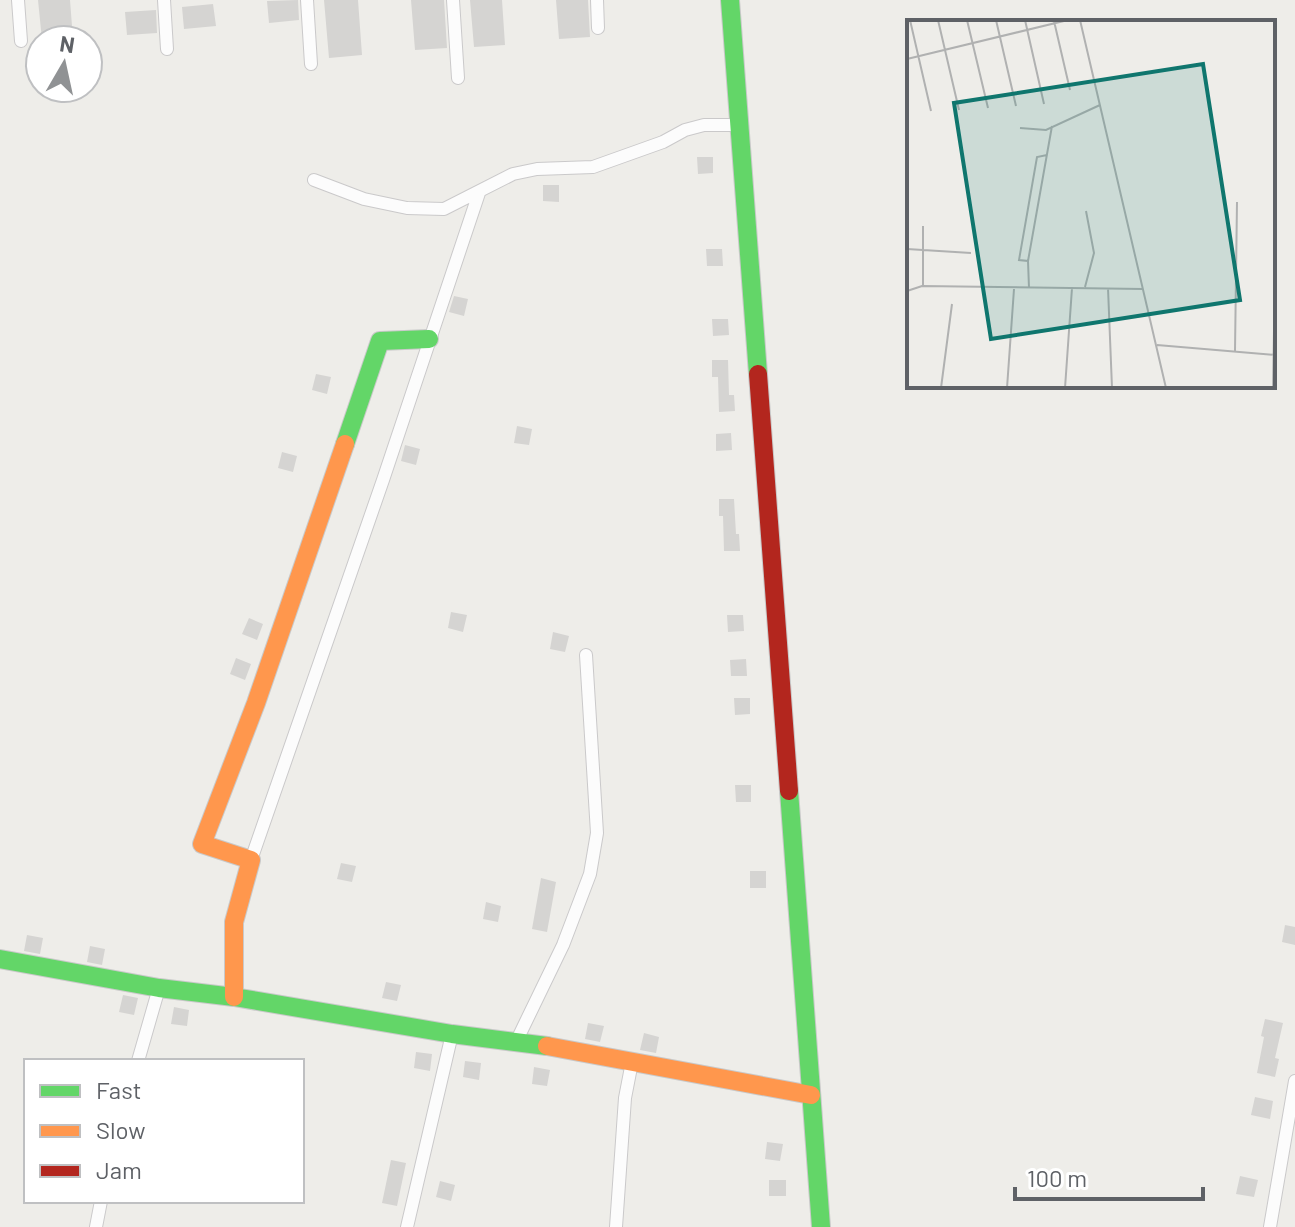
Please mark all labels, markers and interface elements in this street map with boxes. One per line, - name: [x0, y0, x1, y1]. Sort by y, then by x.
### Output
- inset map: [907, 20, 1275, 388]
- north arrow: [24, 24, 104, 104]
- text: N: [58, 29, 77, 57]
- legend: [24, 1059, 304, 1203]
- text: Fast: [96, 1075, 141, 1104]
- text: Slow: [96, 1115, 145, 1144]
- scale bar: [1015, 1151, 1203, 1201]
- text: Jam: [96, 1155, 142, 1184]
- text: 100 m: [1027, 1163, 1087, 1192]

